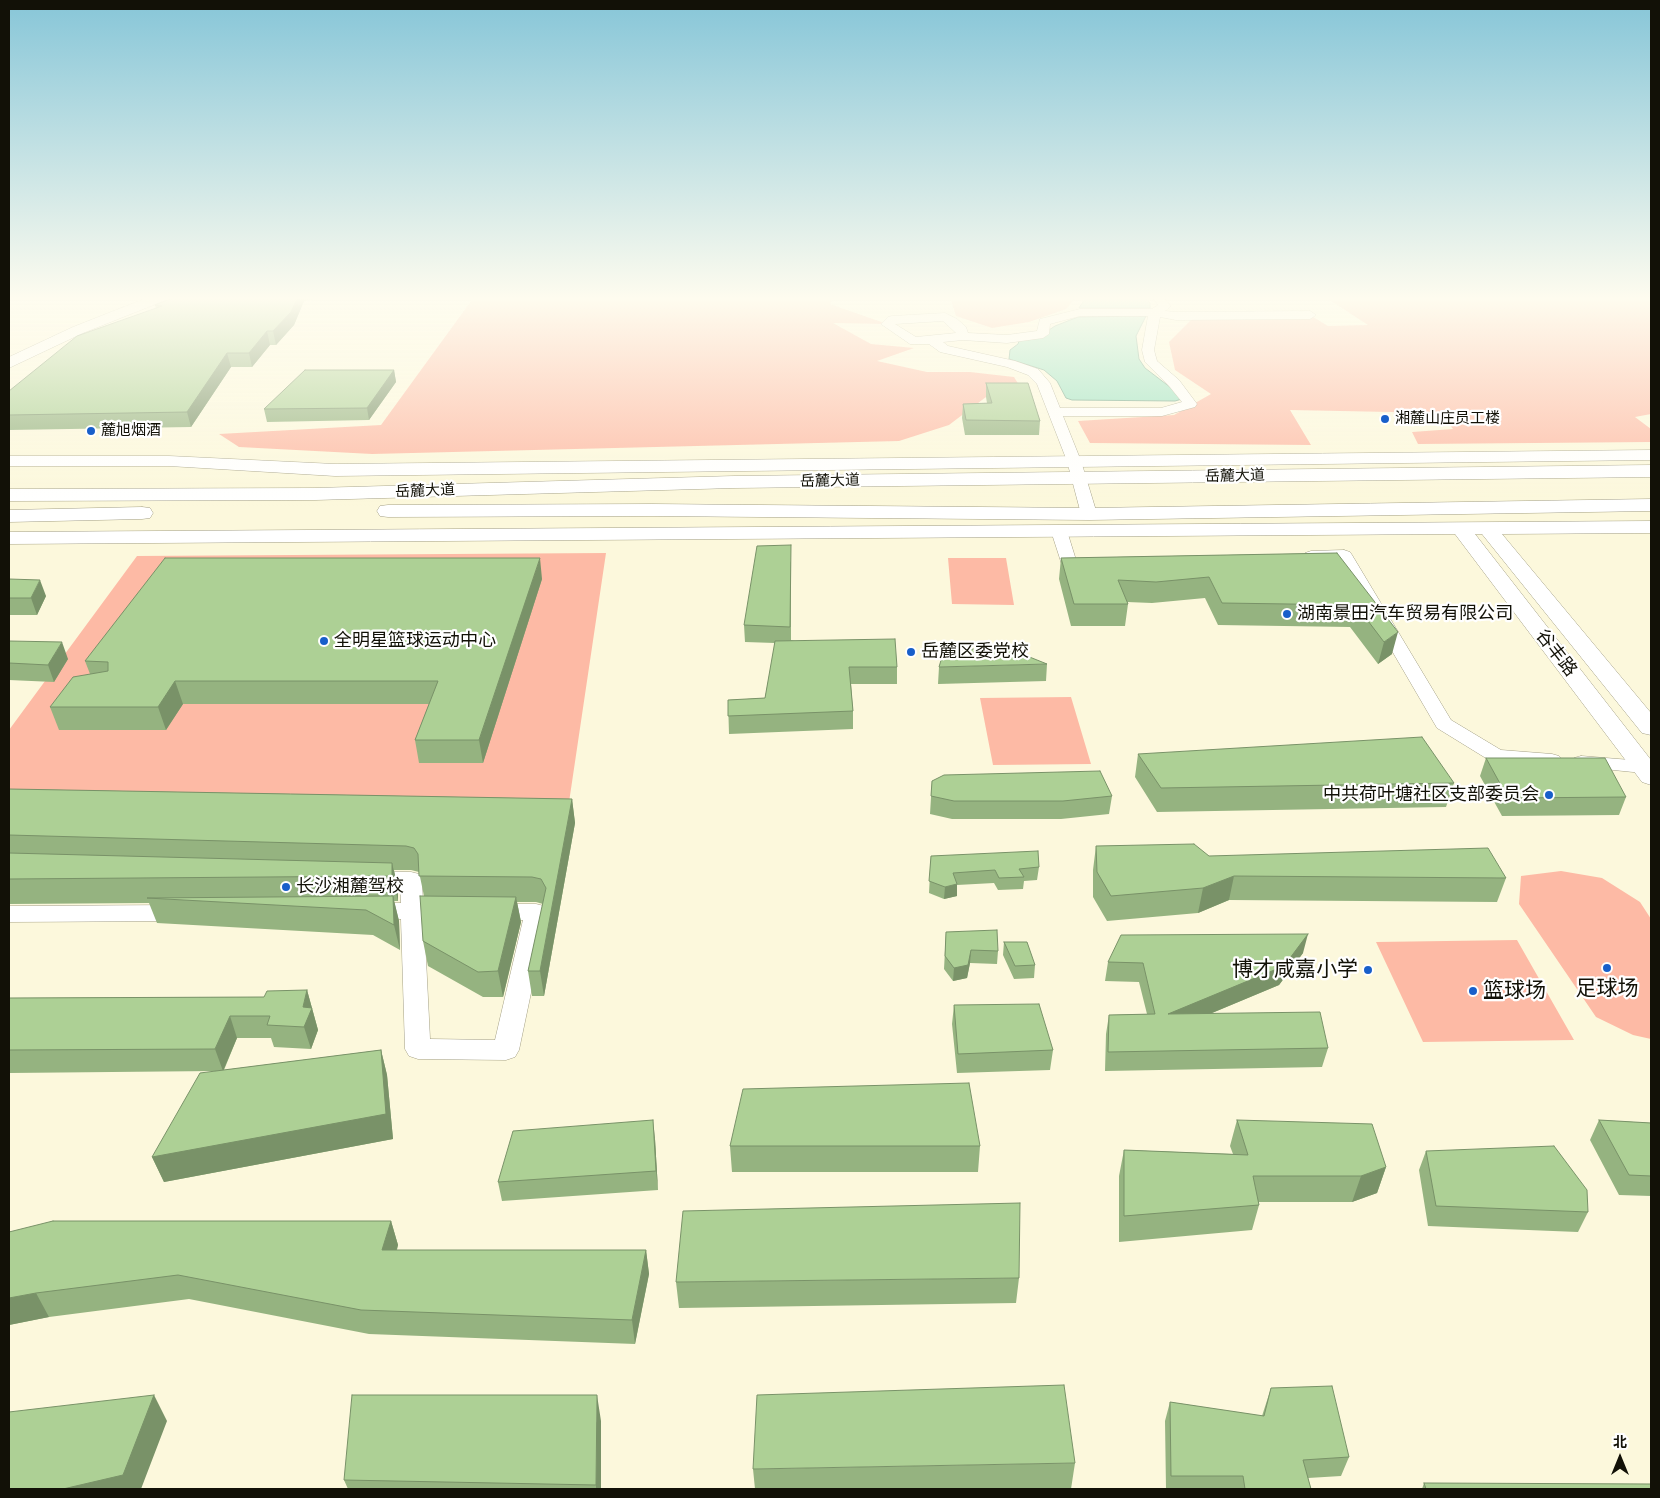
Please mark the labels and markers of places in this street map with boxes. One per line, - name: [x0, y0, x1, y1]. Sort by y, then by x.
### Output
- place label: 湘麓山庄员工楼: [1395, 410, 1500, 428]
- marker: 湘麓山庄员工楼: [1379, 413, 1391, 425]
- place label: 麓旭烟酒: [101, 422, 161, 440]
- marker: 麓旭烟酒: [85, 425, 97, 437]
- place label: 湖南景田汽车贸易有限公司: [1297, 603, 1513, 625]
- marker: 湖南景田汽车贸易有限公司: [1281, 608, 1293, 620]
- place label: 全明星篮球运动中心: [334, 630, 496, 652]
- marker: 全明星篮球运动中心: [318, 635, 330, 647]
- place label: 岳麓区委党校: [921, 641, 1029, 663]
- marker: 岳麓区委党校: [905, 646, 917, 658]
- place label: 中共荷叶塘社区支部委员会: [1323, 784, 1539, 806]
- marker: 中共荷叶塘社区支部委员会: [1543, 789, 1555, 801]
- place label: 长沙湘麓驾校: [296, 876, 404, 898]
- marker: 长沙湘麓驾校: [280, 881, 292, 893]
- place label: 博才咸嘉小学: [1232, 957, 1358, 983]
- marker: 足球场: [1601, 962, 1613, 974]
- marker: 博才咸嘉小学: [1362, 964, 1374, 976]
- place label: 足球场: [1576, 976, 1638, 1002]
- place label: 篮球场: [1483, 978, 1546, 1004]
- marker: 篮球场: [1467, 985, 1479, 997]

